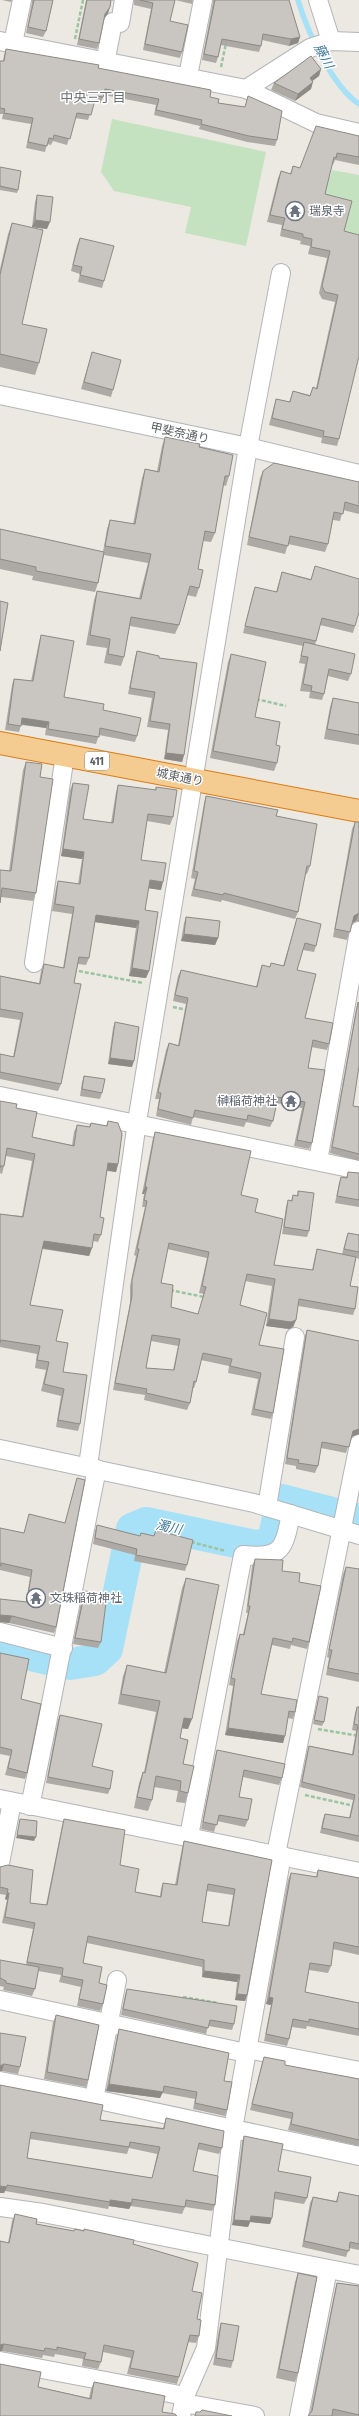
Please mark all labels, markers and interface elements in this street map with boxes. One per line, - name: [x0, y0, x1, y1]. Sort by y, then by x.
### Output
- water label: 藤川: [311, 41, 337, 73]
- district label: 中央三丁目: [60, 90, 126, 105]
- temple icon: 瑞泉寺: [284, 200, 306, 222]
- place label: 瑞泉寺: [309, 204, 345, 218]
- street label: 甲斐奈通り: [149, 420, 211, 446]
- road number: 411: [85, 752, 109, 770]
- street label: 城東通り: [155, 766, 205, 788]
- temple icon: 榊稲荷神社: [280, 1090, 302, 1112]
- place label: 榊稲荷神社: [217, 1094, 277, 1108]
- water label: 濁川: [155, 1517, 185, 1537]
- temple icon: 文珠稲荷神社: [25, 1587, 47, 1609]
- place label: 文珠稲荷神社: [50, 1591, 122, 1605]

